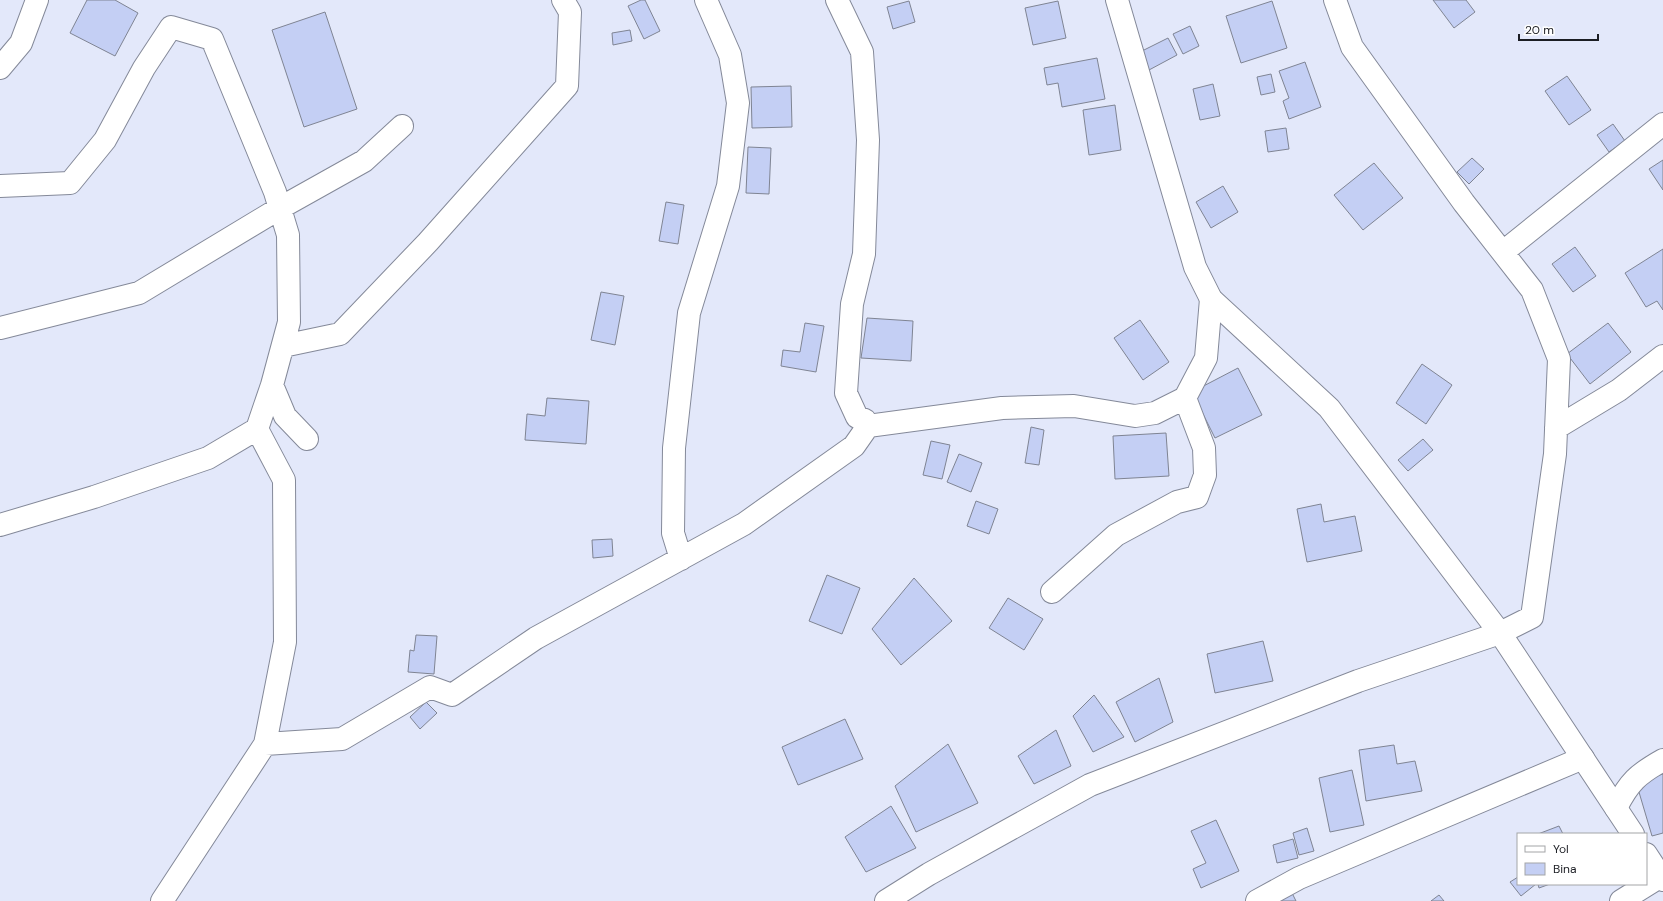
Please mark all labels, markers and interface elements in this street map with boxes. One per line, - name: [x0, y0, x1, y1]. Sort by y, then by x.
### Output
- scale bar: [1519, 16, 1598, 42]
- text: 20 m: [1525, 22, 1554, 38]
- legend: [1517, 833, 1647, 885]
- text: Yol: [1553, 841, 1569, 857]
- text: Bina: [1553, 861, 1577, 877]

